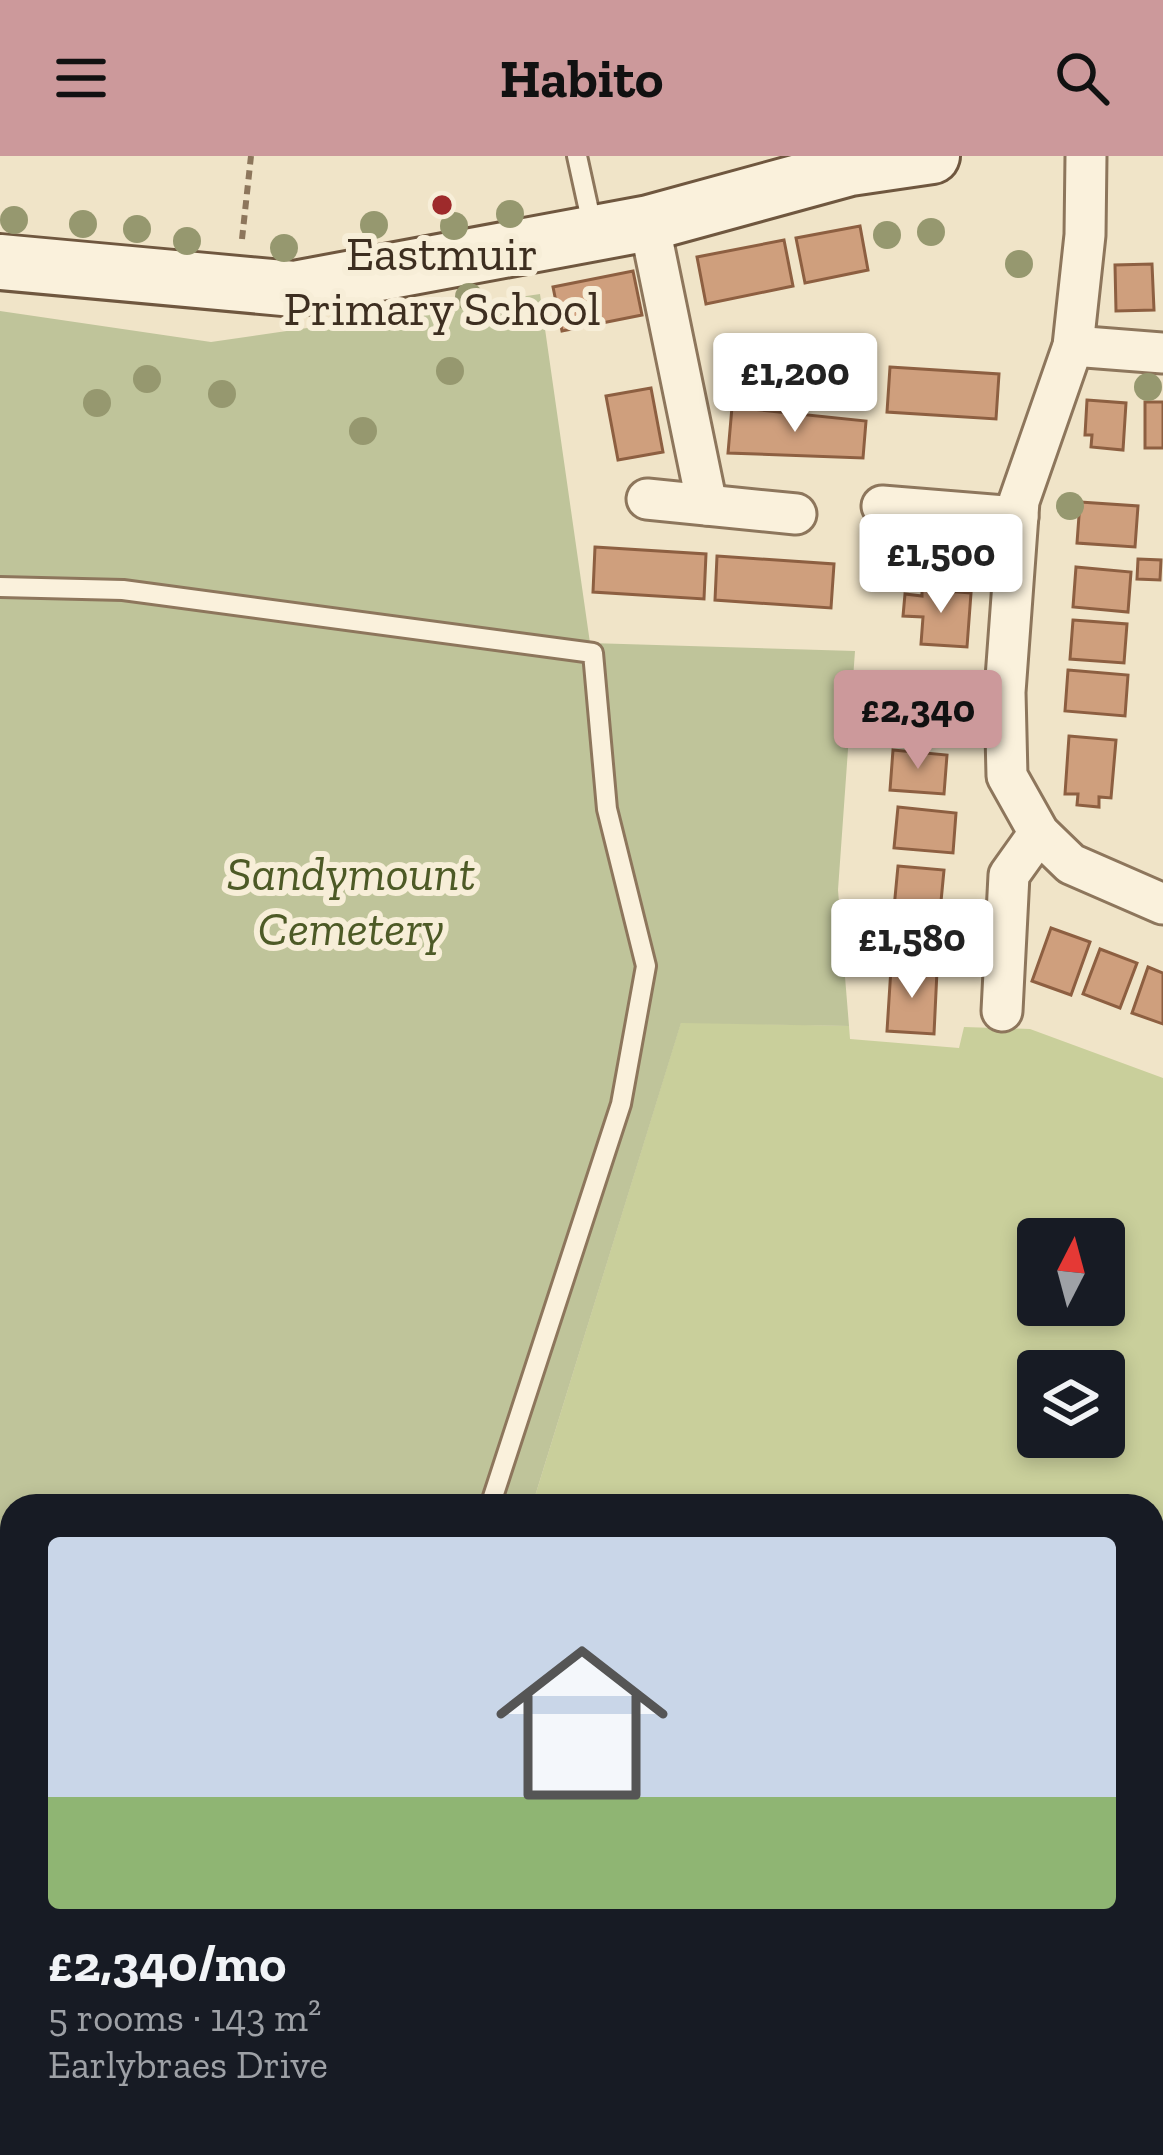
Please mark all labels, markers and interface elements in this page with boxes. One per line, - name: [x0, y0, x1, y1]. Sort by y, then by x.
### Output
- icon: menu: [48, 45, 114, 111]
- icon: search: [1049, 45, 1115, 111]
- text: Habito: [500, 46, 663, 111]
- marker: Eastmuir Primary School: [429, 192, 455, 218]
- place label: Eastmuir Primary School: [284, 225, 600, 337]
- pin: £1,200: [697, 333, 893, 435]
- text: £1,200: [740, 348, 850, 395]
- pin: £1,500: [843, 514, 1039, 616]
- text: £1,500: [886, 529, 996, 576]
- pin: £2,340: [820, 670, 1016, 772]
- text: £2,340: [861, 685, 975, 732]
- park label: Sandymount Cemetery: [227, 845, 475, 957]
- pin: £1,580: [814, 899, 1010, 1001]
- text: £1,580: [858, 914, 966, 961]
- north arrow: [1017, 1218, 1125, 1326]
- map controls: [1017, 1218, 1125, 1458]
- button: layers: [1017, 1350, 1125, 1458]
- icon: home: [474, 1615, 690, 1831]
- text: £2,340/mo: [48, 1933, 286, 1994]
- text: 5 rooms · 143 m²: [48, 1994, 321, 2041]
- text: Earlybraes Drive: [48, 2041, 328, 2088]

